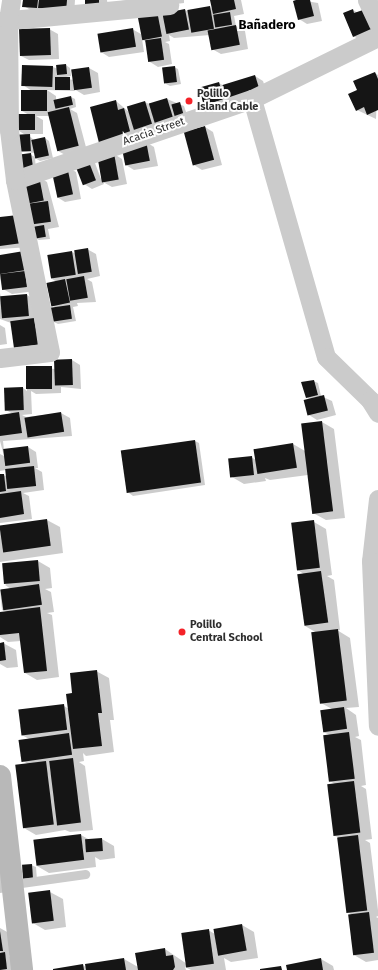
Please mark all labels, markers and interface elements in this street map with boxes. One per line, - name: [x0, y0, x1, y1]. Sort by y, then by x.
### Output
- district label: Bañadero: [238, 17, 296, 33]
- place label: Polillo Island Cable: [197, 88, 258, 114]
- marker: Polillo Island Cable: [184, 96, 194, 106]
- street label: Acacia Street: [121, 115, 187, 149]
- place label: Polillo Central School: [190, 619, 263, 645]
- marker: Polillo Central School: [177, 627, 187, 637]

